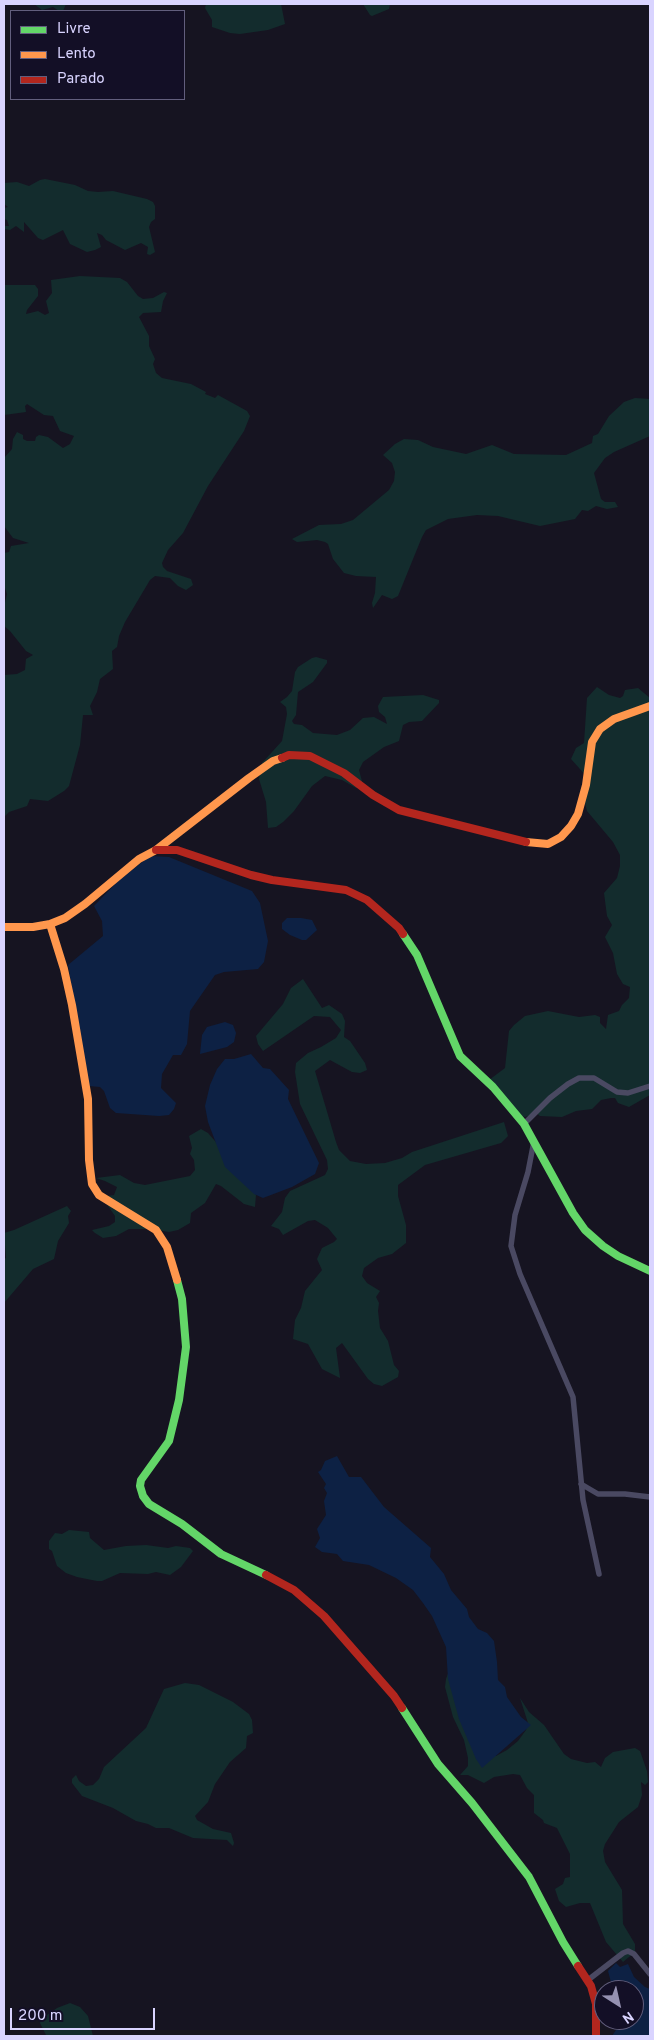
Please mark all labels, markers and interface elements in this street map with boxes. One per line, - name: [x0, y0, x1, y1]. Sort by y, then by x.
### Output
- legend: [10, 10, 185, 100]
- text: Livre: [57, 20, 91, 39]
- text: Lento: [57, 45, 96, 64]
- text: Parado: [57, 70, 105, 89]
- north arrow: [594, 1980, 644, 2030]
- scale bar: [12, 1998, 158, 2030]
- text: 200 m: [18, 2007, 63, 2026]
- text: N: [618, 2007, 636, 2027]

